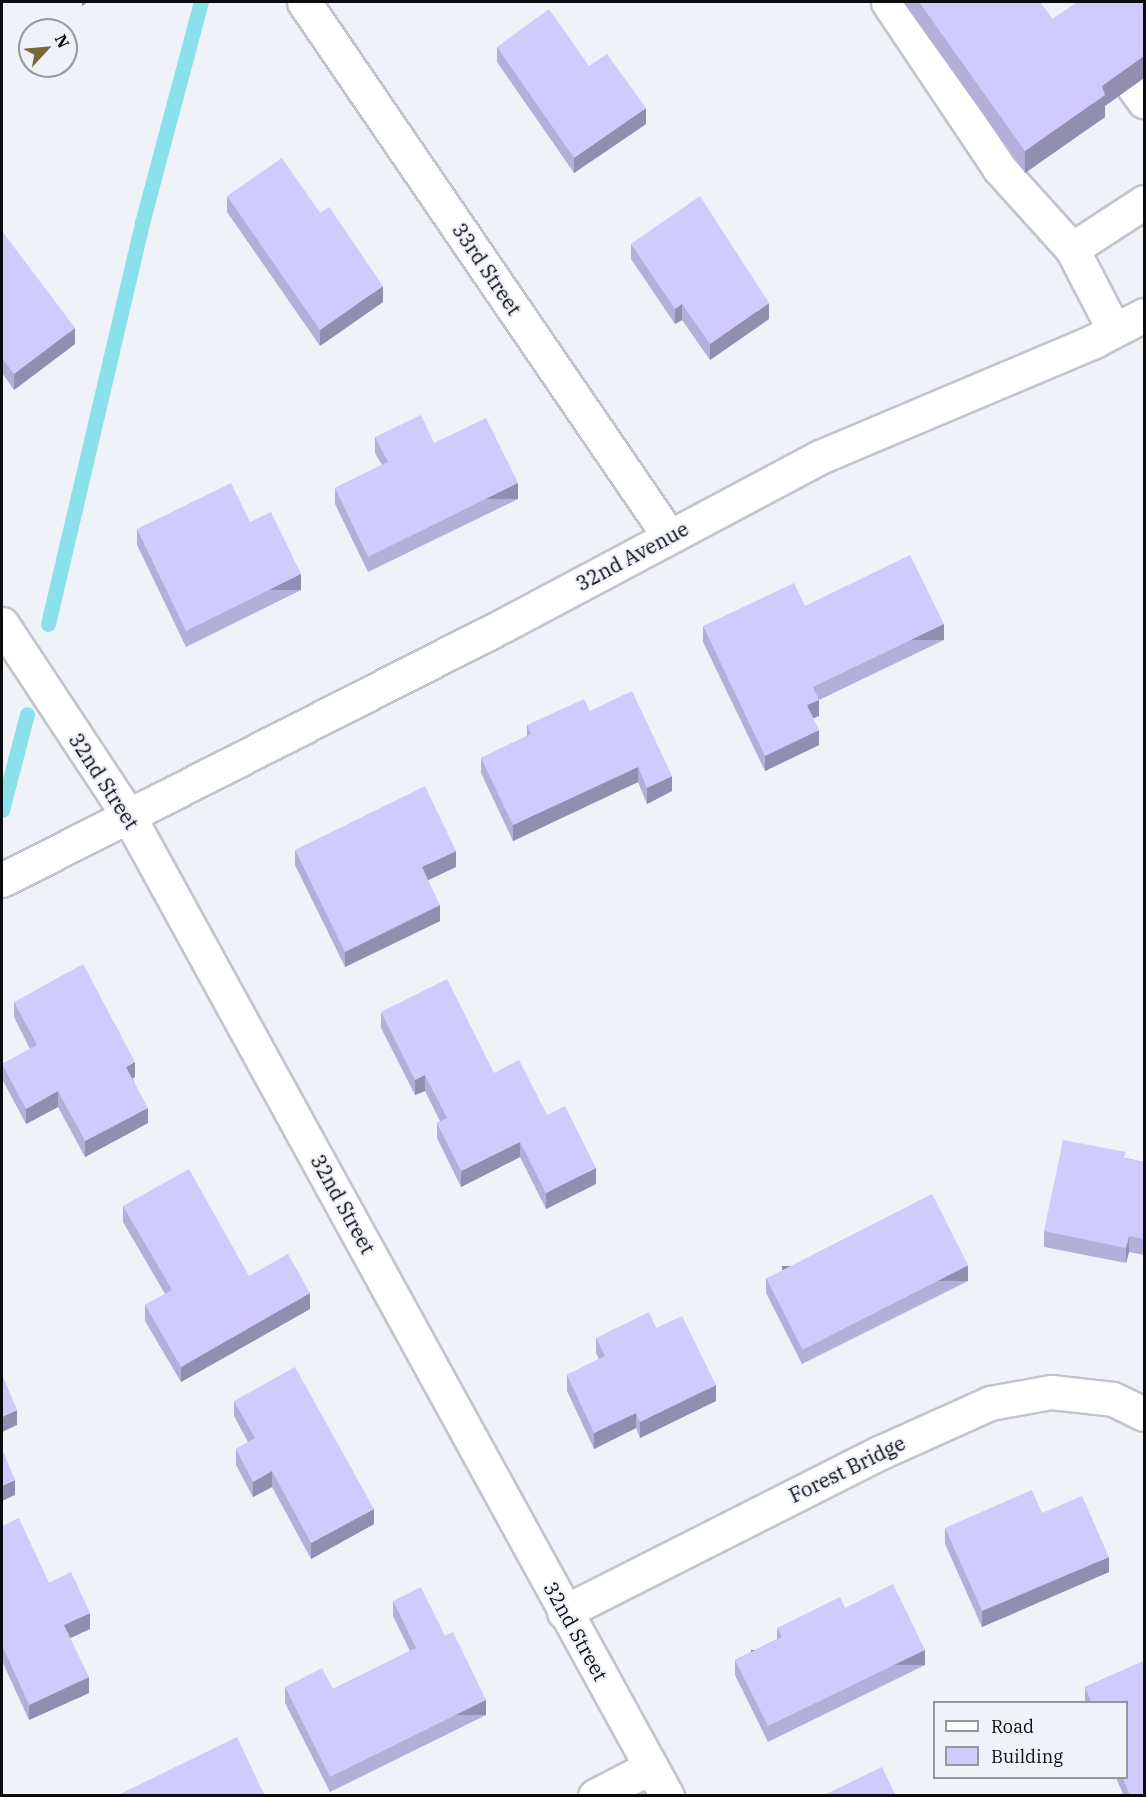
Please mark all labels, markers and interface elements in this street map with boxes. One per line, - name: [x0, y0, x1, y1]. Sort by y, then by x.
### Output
- north arrow: [18, 18, 78, 78]
- text: N: [51, 31, 74, 51]
- street label: 33rd Street: [447, 218, 527, 320]
- street label: 32nd Avenue: [572, 516, 692, 596]
- street label: 32nd Street: [64, 728, 144, 834]
- street label: 32nd Street: [306, 1150, 380, 1258]
- street label: Forest Bridge: [785, 1431, 909, 1507]
- street label: 32nd Street: [539, 1577, 613, 1685]
- legend: [933, 1701, 1128, 1779]
- text: Road: [991, 1715, 1034, 1738]
- text: Building: [991, 1745, 1063, 1768]

